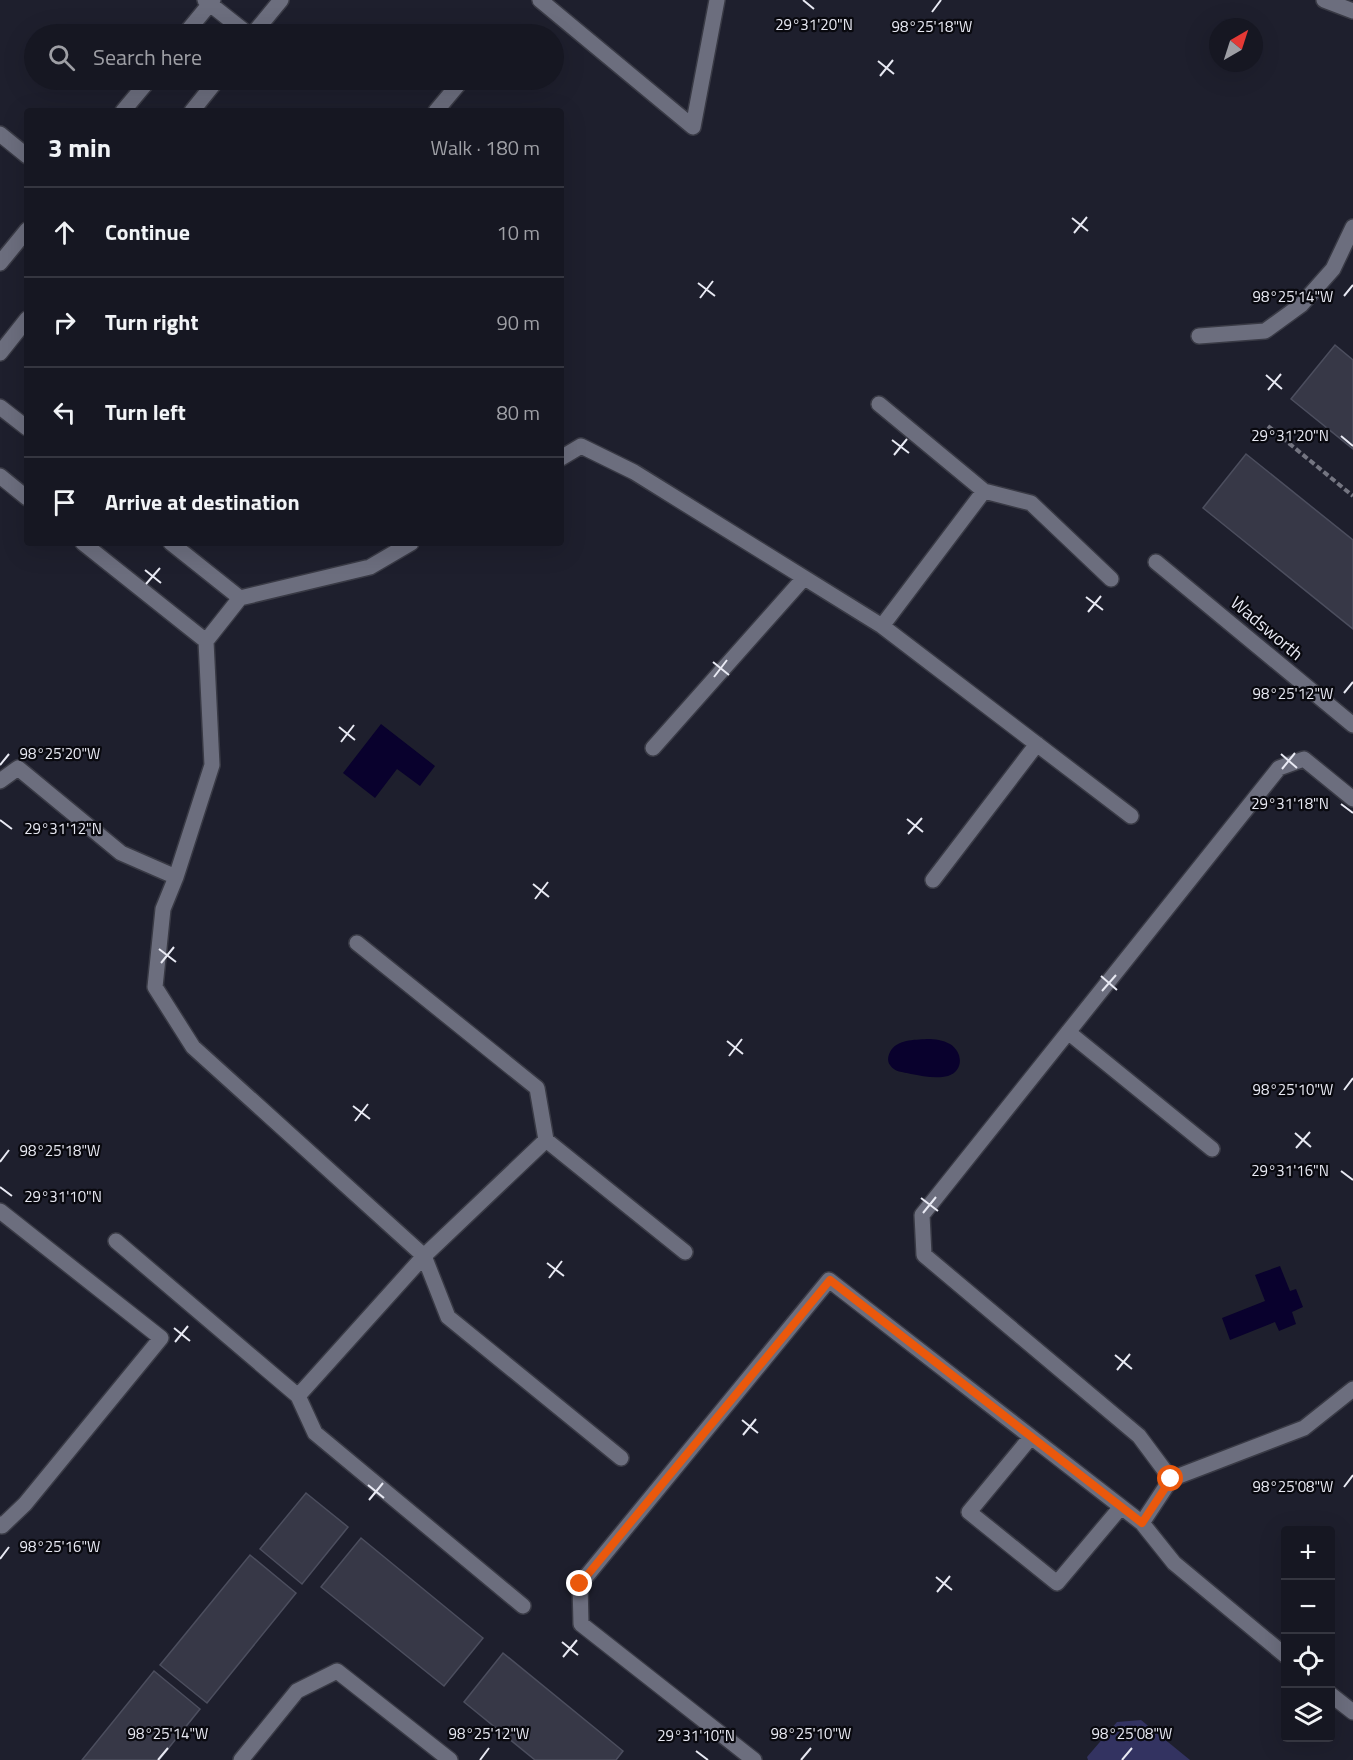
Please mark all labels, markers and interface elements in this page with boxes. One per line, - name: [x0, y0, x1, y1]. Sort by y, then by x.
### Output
- text: 29°31'20"N: [775, 13, 853, 36]
- text: 98°25'18"W: [892, 15, 972, 38]
- north arrow: [1209, 18, 1263, 72]
- search box: [24, 24, 564, 90]
- text: Search here: [93, 40, 202, 74]
- icon: search: [45, 41, 78, 74]
- text: 3 min: [48, 128, 111, 167]
- text: Walk · 180 m: [431, 132, 540, 163]
- text: Continue: [105, 215, 190, 249]
- icon: ahead: [48, 216, 81, 249]
- text: 10 m: [496, 217, 540, 248]
- text: 98°25'14"W: [1253, 285, 1333, 308]
- text: Turn right: [105, 305, 199, 339]
- icon: right: [48, 306, 81, 339]
- text: 90 m: [496, 307, 540, 338]
- text: Turn left: [105, 395, 186, 429]
- icon: left: [48, 396, 81, 429]
- text: 80 m: [496, 397, 540, 428]
- text: 29°31'20"N: [1251, 424, 1329, 447]
- text: Arrive at destination: [105, 485, 300, 519]
- icon: arrive: [48, 486, 81, 519]
- street label: Wadsworth: [1225, 589, 1309, 667]
- text: 98°25'12"W: [1253, 682, 1333, 705]
- text: 98°25'20"W: [20, 742, 100, 765]
- text: 29°31'18"N: [1251, 792, 1329, 815]
- text: 29°31'12"N: [24, 817, 102, 840]
- text: 98°25'10"W: [1253, 1078, 1333, 1101]
- text: 98°25'18"W: [20, 1139, 100, 1162]
- text: 29°31'16"N: [1251, 1159, 1329, 1182]
- text: 29°31'10"N: [24, 1185, 102, 1208]
- route start: [1157, 1465, 1183, 1491]
- text: 98°25'08"W: [1253, 1475, 1333, 1498]
- map controls: [1281, 1526, 1335, 1742]
- button: +: [1281, 1526, 1335, 1580]
- text: 98°25'16"W: [20, 1535, 100, 1558]
- route end: [566, 1570, 592, 1596]
- button: −: [1281, 1580, 1335, 1634]
- button: locate: [1281, 1634, 1335, 1688]
- button: layers: [1281, 1688, 1335, 1742]
- text: 98°25'14"W: [128, 1722, 208, 1745]
- text: 98°25'12"W: [449, 1722, 529, 1745]
- text: 98°25'10"W: [771, 1722, 851, 1745]
- text: 98°25'08"W: [1092, 1722, 1172, 1745]
- text: 29°31'10"N: [657, 1724, 735, 1747]

